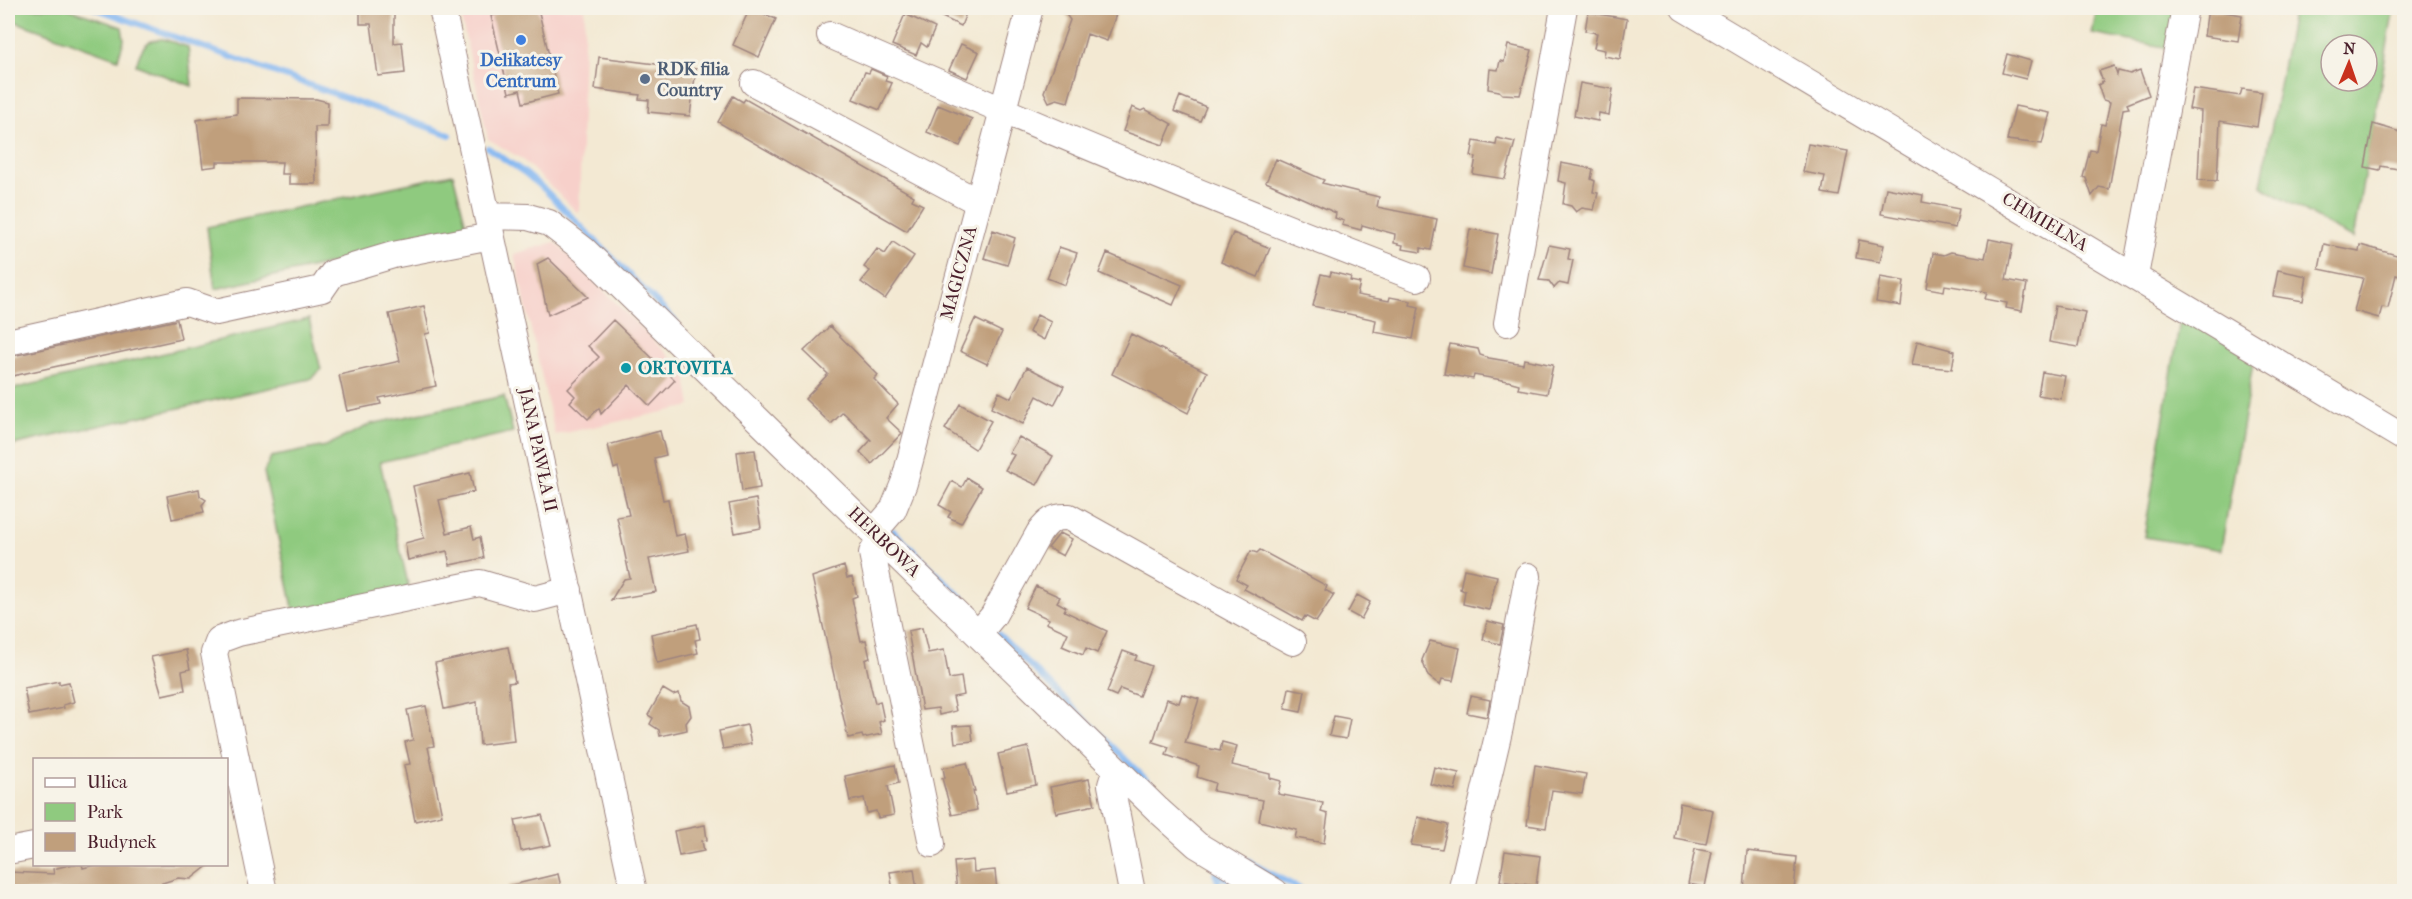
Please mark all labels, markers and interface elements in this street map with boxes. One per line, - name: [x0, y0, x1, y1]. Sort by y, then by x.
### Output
- marker: Delikatesy Centrum: [514, 33, 528, 47]
- north arrow: [2319, 33, 2379, 93]
- text: N: [2343, 39, 2357, 58]
- place label: Delikatesy Centrum: [480, 50, 563, 92]
- place label: RDK filia Country: [657, 59, 730, 101]
- marker: RDK filia Country: [638, 72, 652, 86]
- street label: CHMIELNA: [1998, 188, 2092, 256]
- street label: MAGICZNA: [936, 223, 982, 322]
- place label: ORTOVITA: [638, 358, 734, 379]
- marker: ORTOVITA: [619, 361, 633, 375]
- street label: JANA PAWŁA II: [514, 384, 561, 514]
- street label: HERBOWA: [844, 502, 925, 582]
- legend: [33, 758, 228, 866]
- text: Ulica: [87, 772, 128, 793]
- text: Park: [87, 802, 124, 823]
- text: Budynek: [87, 832, 157, 853]

